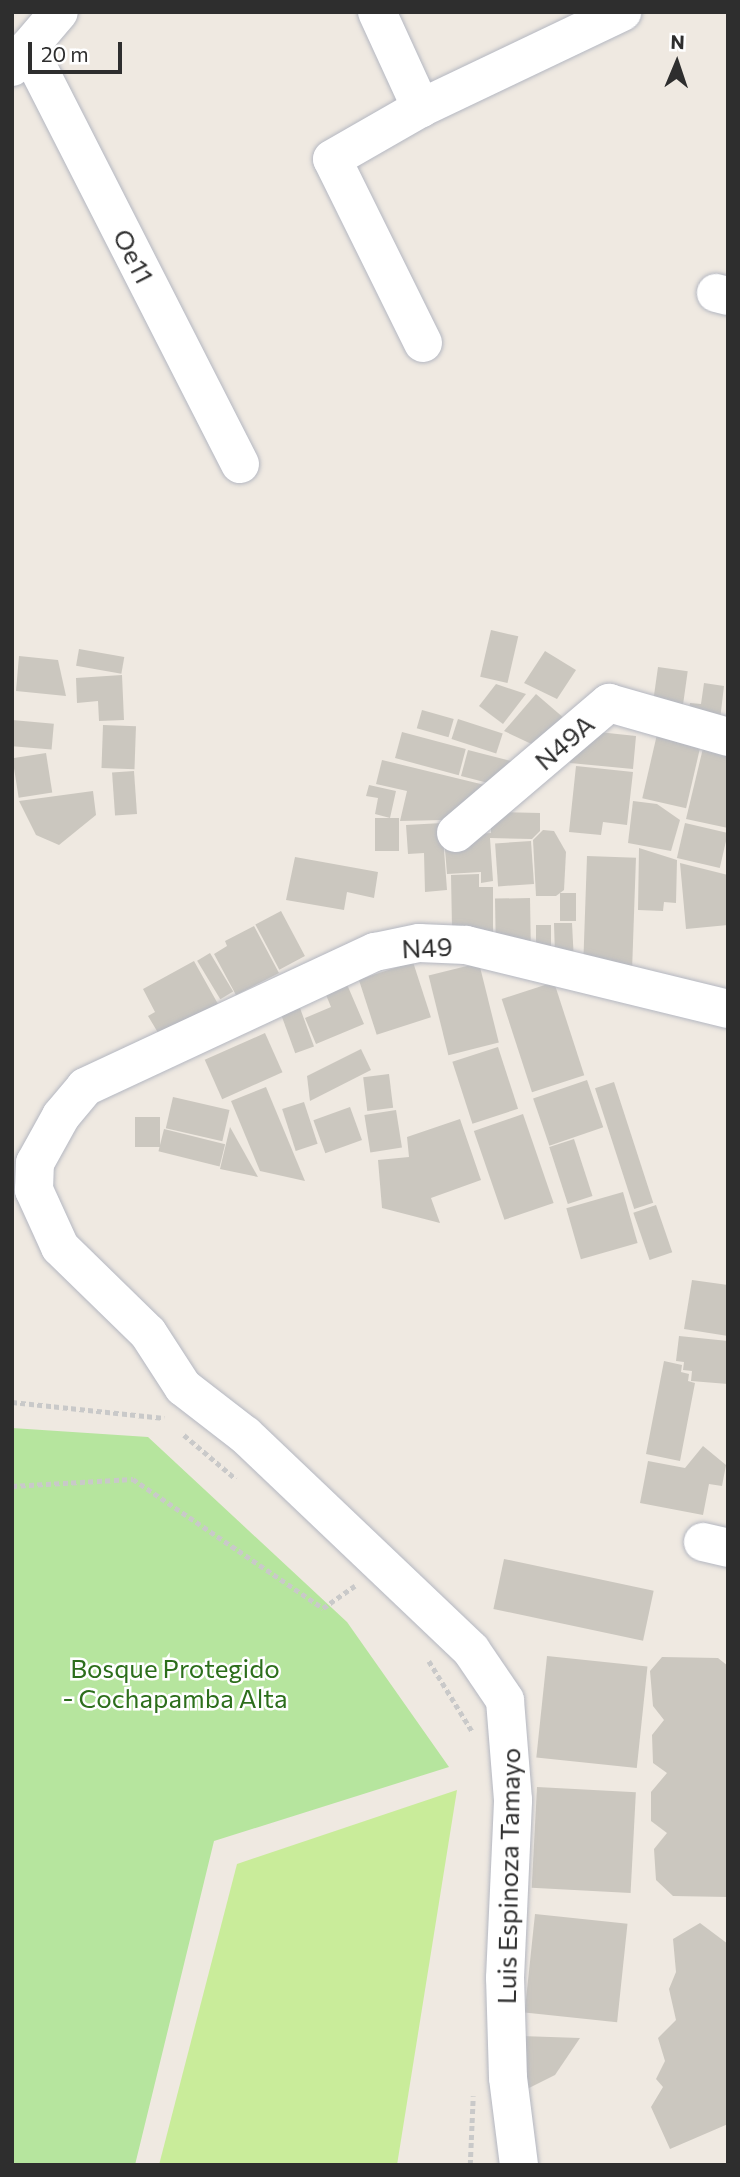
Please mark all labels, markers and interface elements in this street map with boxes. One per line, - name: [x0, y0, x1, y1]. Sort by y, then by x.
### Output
- scale bar: [32, 28, 126, 72]
- north arrow: [642, 28, 712, 98]
- text: N: [670, 30, 685, 53]
- text: 20 m: [41, 41, 89, 66]
- street label: Oe11: [107, 223, 161, 289]
- street label: N49A: [528, 708, 600, 776]
- street label: N49: [401, 930, 453, 964]
- park label: Bosque Protegido - Cochapamba Alta: [62, 1652, 288, 1714]
- street label: Luis Espinoza Tamayo: [490, 1747, 526, 2005]

